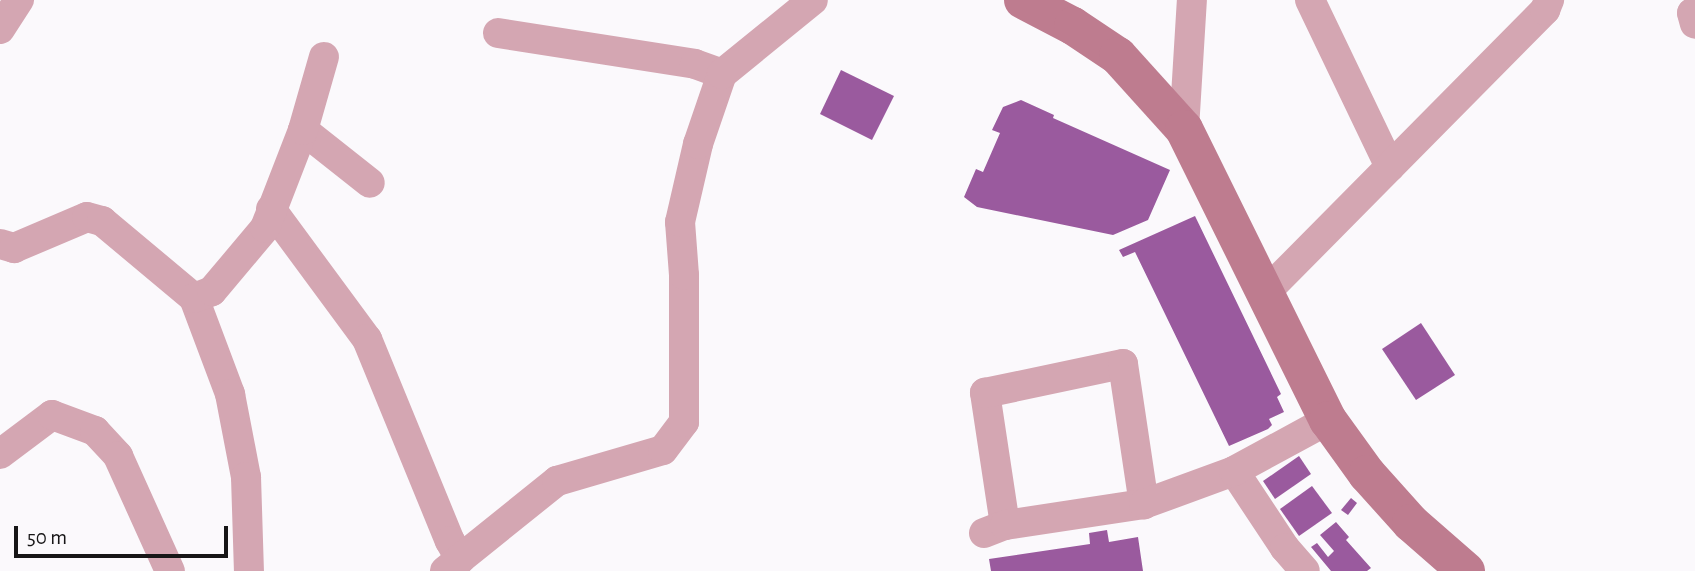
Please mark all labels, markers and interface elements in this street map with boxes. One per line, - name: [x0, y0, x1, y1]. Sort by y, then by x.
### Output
- scale bar: [18, 512, 231, 556]
- text: 50 m: [27, 527, 67, 548]

